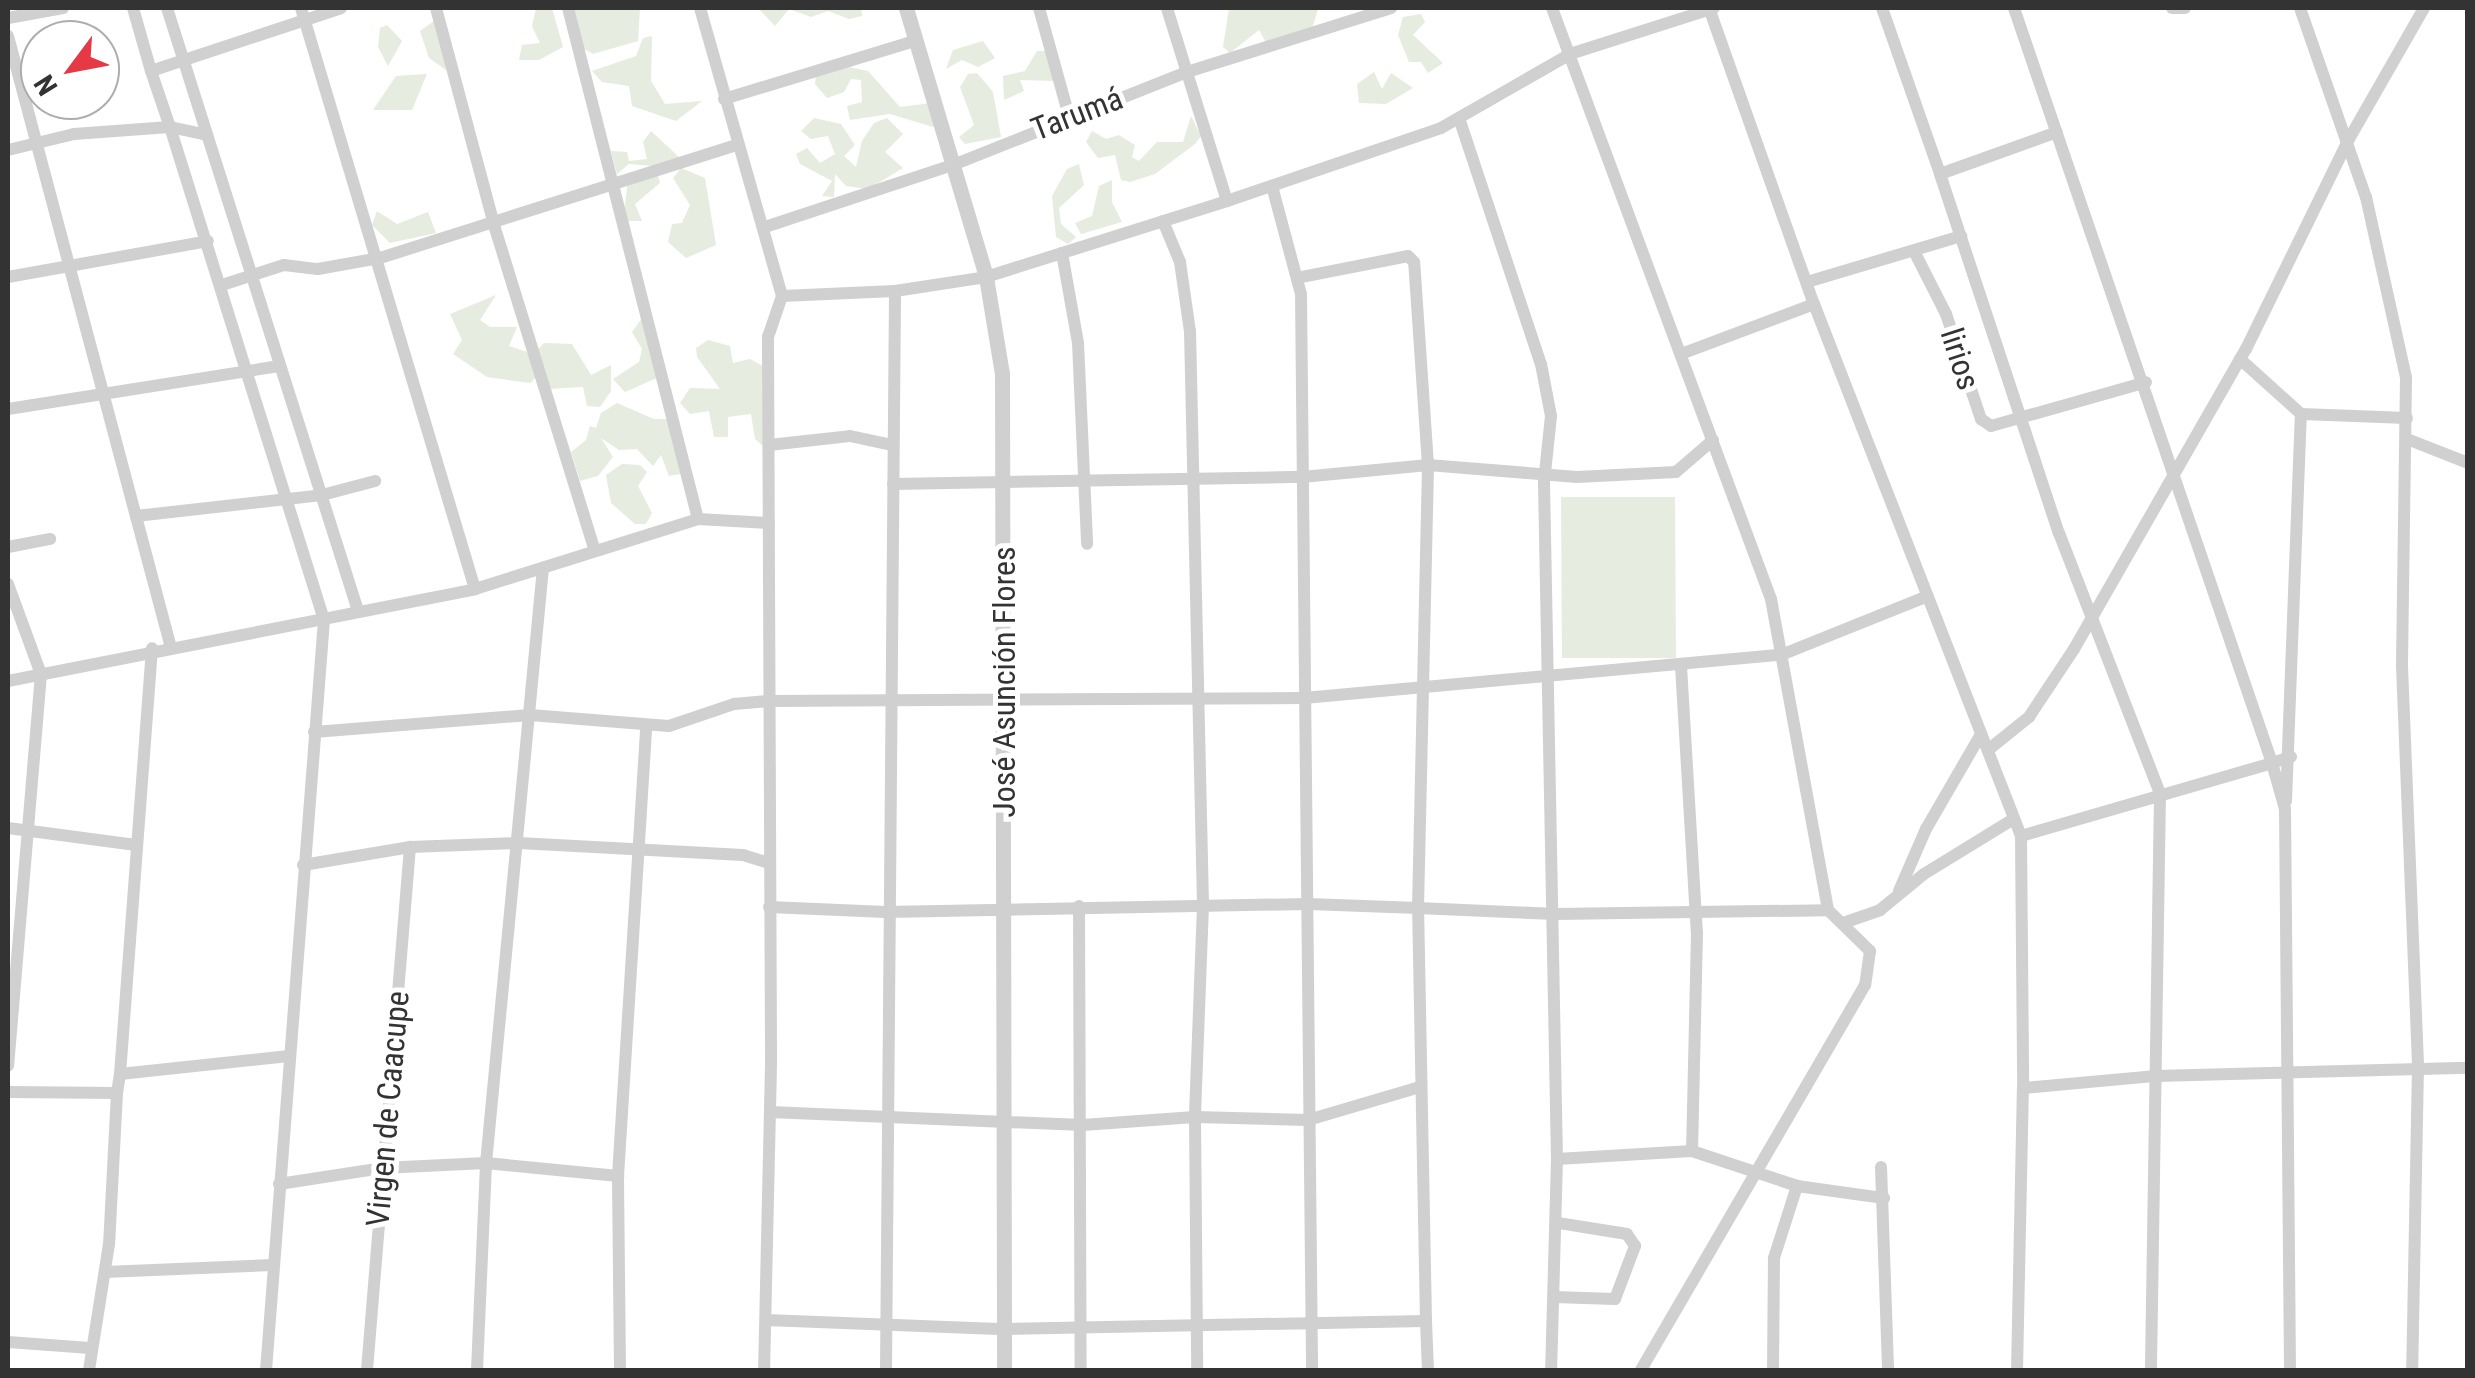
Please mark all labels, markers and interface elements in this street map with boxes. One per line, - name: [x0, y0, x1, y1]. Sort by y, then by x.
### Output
- north arrow: [20, 20, 120, 120]
- text: N: [27, 69, 64, 101]
- street label: Tarumá: [1026, 79, 1128, 149]
- street label: lirios: [1932, 323, 1988, 395]
- street label: José Asunción Flores: [985, 546, 1023, 818]
- street label: Virgen de Caacupe: [359, 990, 417, 1228]

